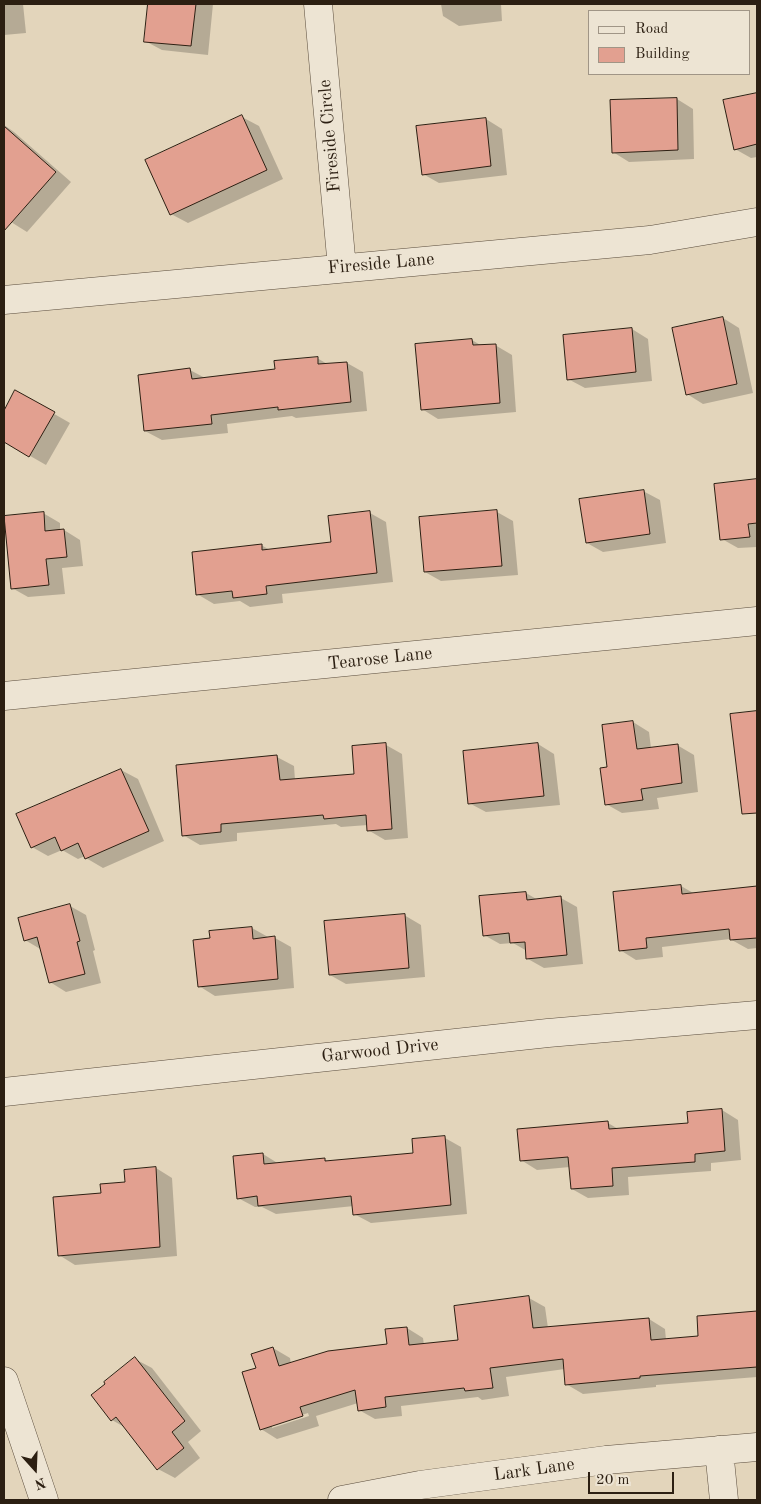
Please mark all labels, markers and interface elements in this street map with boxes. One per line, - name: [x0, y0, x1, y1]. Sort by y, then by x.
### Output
- legend: [588, 10, 751, 75]
- text: Road: [635, 22, 668, 37]
- text: Building: [635, 47, 690, 62]
- street label: Fireside Circle: [314, 79, 346, 193]
- street label: Fireside Lane: [327, 249, 435, 279]
- street label: Tearose Lane: [327, 643, 433, 675]
- street label: Garwood Drive: [320, 1034, 440, 1068]
- north arrow: [10, 1444, 60, 1494]
- street label: Lark Lane: [492, 1454, 576, 1486]
- scale bar: [591, 1462, 677, 1494]
- text: 20 m: [596, 1473, 630, 1488]
- text: N: [33, 1475, 48, 1492]

